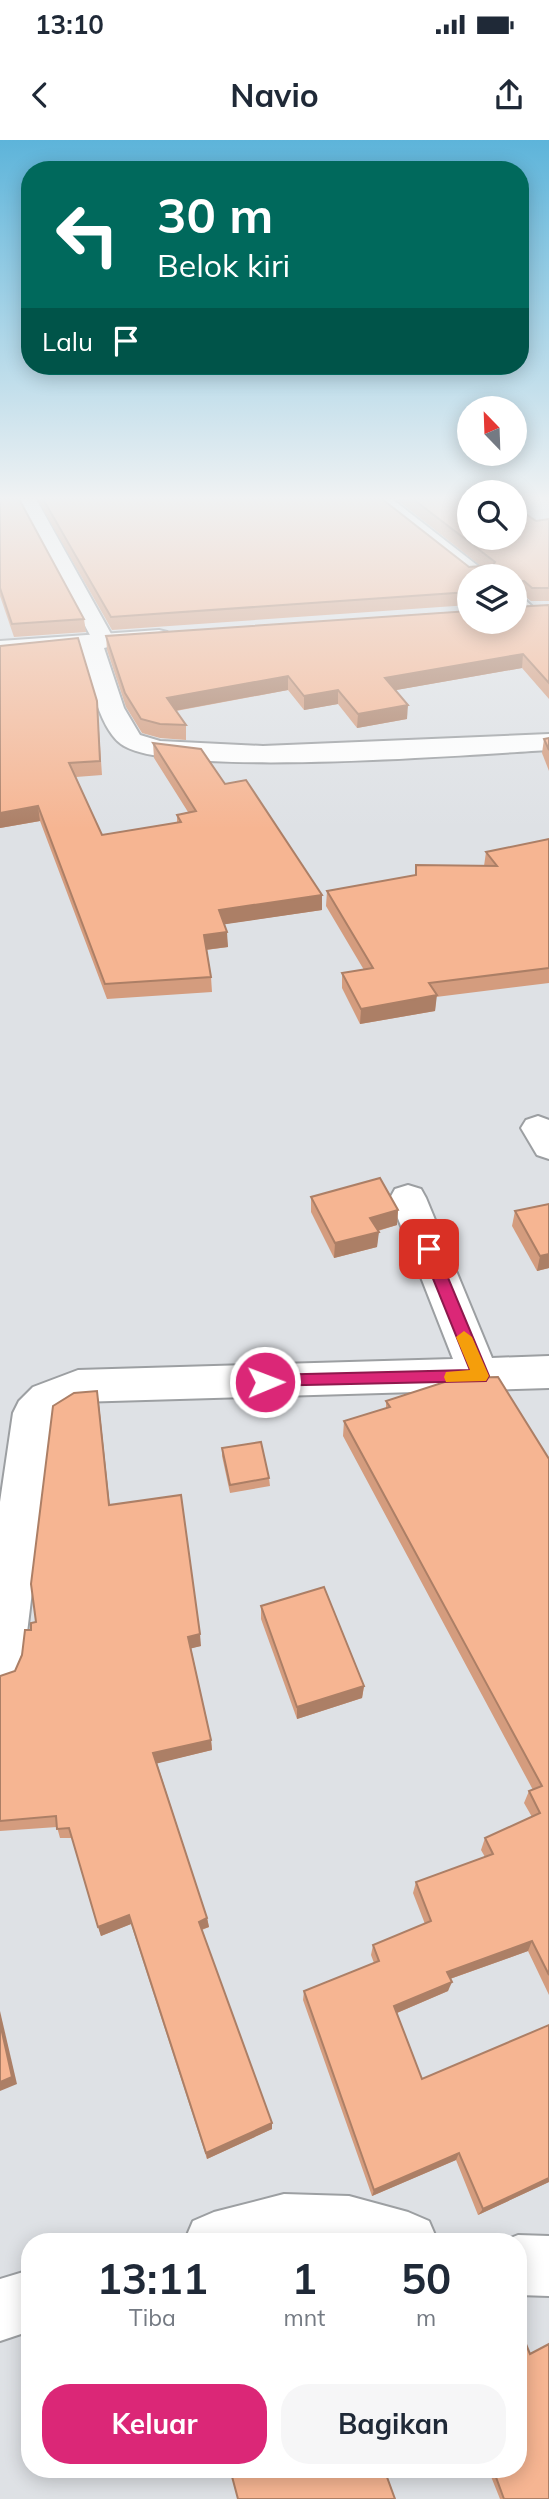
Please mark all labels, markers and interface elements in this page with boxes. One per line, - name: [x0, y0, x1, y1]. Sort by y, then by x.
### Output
- text: 13:10: [35, 8, 104, 41]
- text: Navio: [230, 75, 319, 115]
- icon: back: [21, 76, 59, 114]
- icon: share: [490, 76, 528, 114]
- text: 30 m: [157, 184, 273, 245]
- icon: left: [42, 189, 133, 280]
- text: Belok kiri: [157, 245, 290, 285]
- icon: arrive: [107, 322, 145, 360]
- text: Lalu: [42, 325, 93, 358]
- north arrow: [457, 396, 527, 466]
- map controls: [457, 396, 527, 634]
- button: search: [457, 480, 527, 550]
- button: layers: [457, 564, 527, 634]
- pin: [399, 1219, 459, 1279]
- icon: arrive: [410, 1230, 448, 1268]
- position arrow: [228, 1345, 302, 1419]
- text: 13:11: [97, 2252, 208, 2305]
- text: 1: [292, 2252, 317, 2305]
- text: 50: [401, 2252, 451, 2305]
- text: Tiba: [129, 2303, 176, 2332]
- text: mnt: [284, 2303, 325, 2332]
- text: m: [416, 2303, 436, 2332]
- button: Keluar: [42, 2384, 267, 2464]
- button: Bagikan: [281, 2384, 506, 2464]

